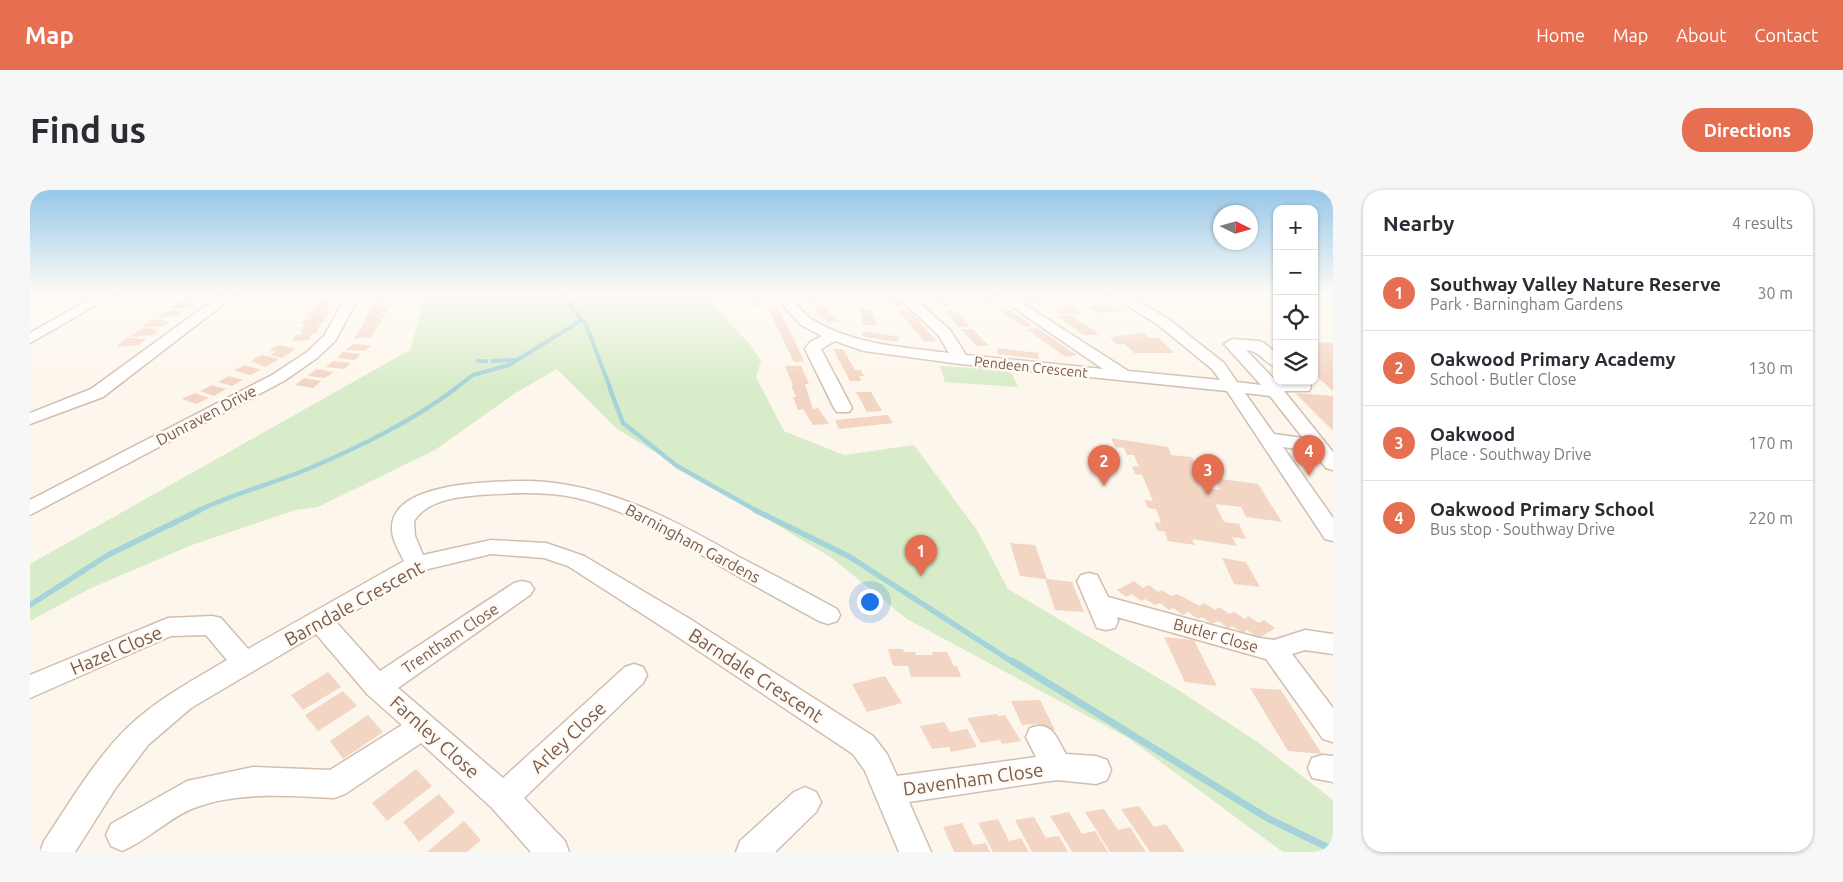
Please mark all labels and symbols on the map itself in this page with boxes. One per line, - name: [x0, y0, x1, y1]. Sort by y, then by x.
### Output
- north arrow: [1213, 205, 1258, 250]
- street label: Pendeen Crescent: [973, 353, 1089, 381]
- street label: Dunraven Drive: [153, 381, 259, 449]
- pin: 4: [1293, 435, 1325, 476]
- pin: 2: [1088, 445, 1120, 486]
- pin: 3: [1192, 454, 1224, 495]
- street label: Barningham Gardens: [623, 500, 763, 586]
- pin: 1: [905, 535, 937, 576]
- street label: Barndale Crescent: [281, 555, 428, 650]
- your location: [857, 589, 883, 615]
- street label: Trentham Close: [398, 599, 502, 677]
- street label: Butler Close: [1171, 614, 1261, 656]
- street label: Hazel Close: [67, 621, 165, 679]
- street label: Barndale Crescent: [685, 623, 828, 727]
- street label: Farnley Close: [386, 691, 484, 783]
- street label: Arley Close: [526, 697, 610, 777]
- street label: Davenham Close: [901, 758, 1045, 800]

